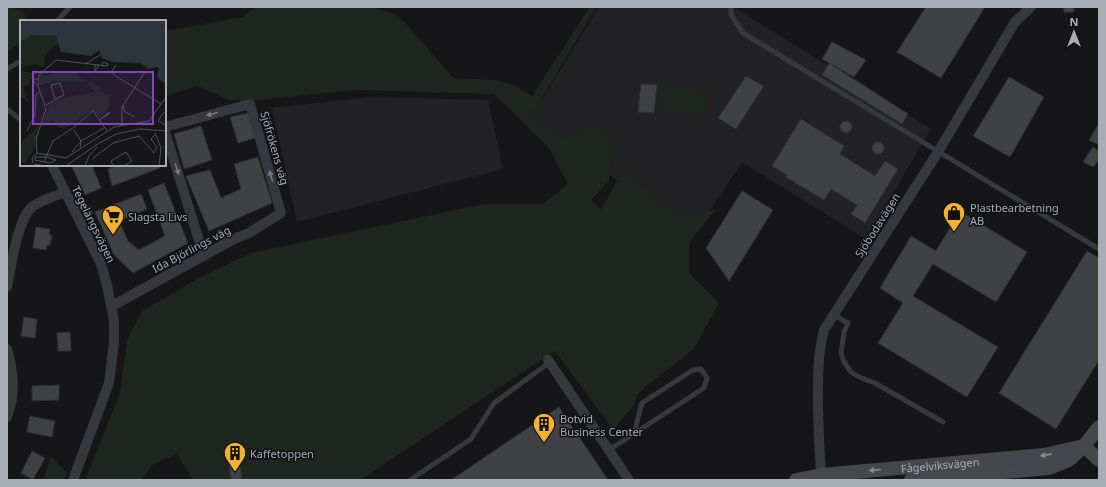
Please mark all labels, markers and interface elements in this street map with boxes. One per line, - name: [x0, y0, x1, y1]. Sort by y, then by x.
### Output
- north arrow: [1054, 12, 1094, 52]
- text: N: [1070, 14, 1078, 29]
- inset map: [20, 20, 166, 166]
- street label: Sjöfrökens väg: [257, 109, 293, 187]
- one-way arrow: [206, 111, 218, 117]
- one-way arrow: [174, 164, 180, 176]
- one-way arrow: [267, 170, 273, 182]
- street label: Tegelängsvägen: [69, 183, 119, 265]
- street label: Sjöbodavägen: [851, 190, 903, 260]
- shop icon: Plastbearbetning AB: [941, 200, 967, 233]
- place label: Plastbearbetning AB: [970, 200, 1059, 228]
- supermarket icon: Slagsta Livs: [100, 203, 126, 236]
- place label: Slagsta Livs: [128, 209, 188, 224]
- street label: Ida Björlings väg: [149, 222, 233, 276]
- building icon: Botvid Business Center: [531, 411, 557, 444]
- place label: Botvid Business Center: [560, 411, 644, 439]
- building icon: Kaffetoppen: [222, 440, 248, 473]
- place label: Kaffetoppen: [250, 446, 314, 461]
- one-way arrow: [1040, 452, 1052, 458]
- street label: Fågelviksvägen: [900, 453, 980, 475]
- one-way arrow: [869, 466, 881, 473]

